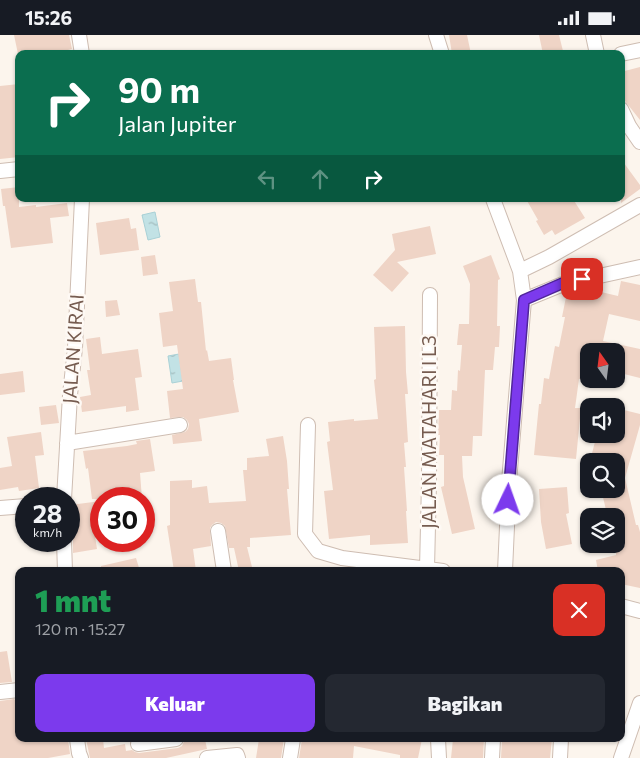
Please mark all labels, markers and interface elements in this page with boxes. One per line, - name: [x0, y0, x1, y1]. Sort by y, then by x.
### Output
- text: 15:26: [25, 6, 72, 29]
- text: 90 m: [118, 67, 200, 110]
- icon: right: [35, 70, 100, 135]
- text: Jalan Jupiter: [118, 110, 236, 137]
- icon: left: [253, 165, 281, 193]
- icon: ahead: [306, 165, 334, 193]
- icon: right: [359, 165, 387, 193]
- pin: [561, 258, 603, 300]
- icon: arrive: [568, 265, 596, 293]
- street label: JALAN KIRAI: [57, 293, 88, 405]
- street label: JALAN MATAHARI I L3: [417, 335, 440, 529]
- north arrow: [580, 343, 625, 387]
- map controls: [580, 343, 625, 553]
- button: sound: [580, 398, 625, 443]
- button: search: [580, 453, 625, 498]
- position arrow: [481, 473, 533, 525]
- speed limit sign: 30: [90, 487, 155, 552]
- text: 28: [33, 498, 62, 528]
- button: layers: [580, 508, 625, 553]
- text: km/h: [33, 525, 62, 539]
- text: 1 mnt: [35, 581, 111, 618]
- button: close: [553, 584, 605, 636]
- text: 120 m · 15:27: [35, 619, 125, 638]
- button: Keluar: [35, 674, 315, 732]
- button: Bagikan: [325, 674, 605, 732]

